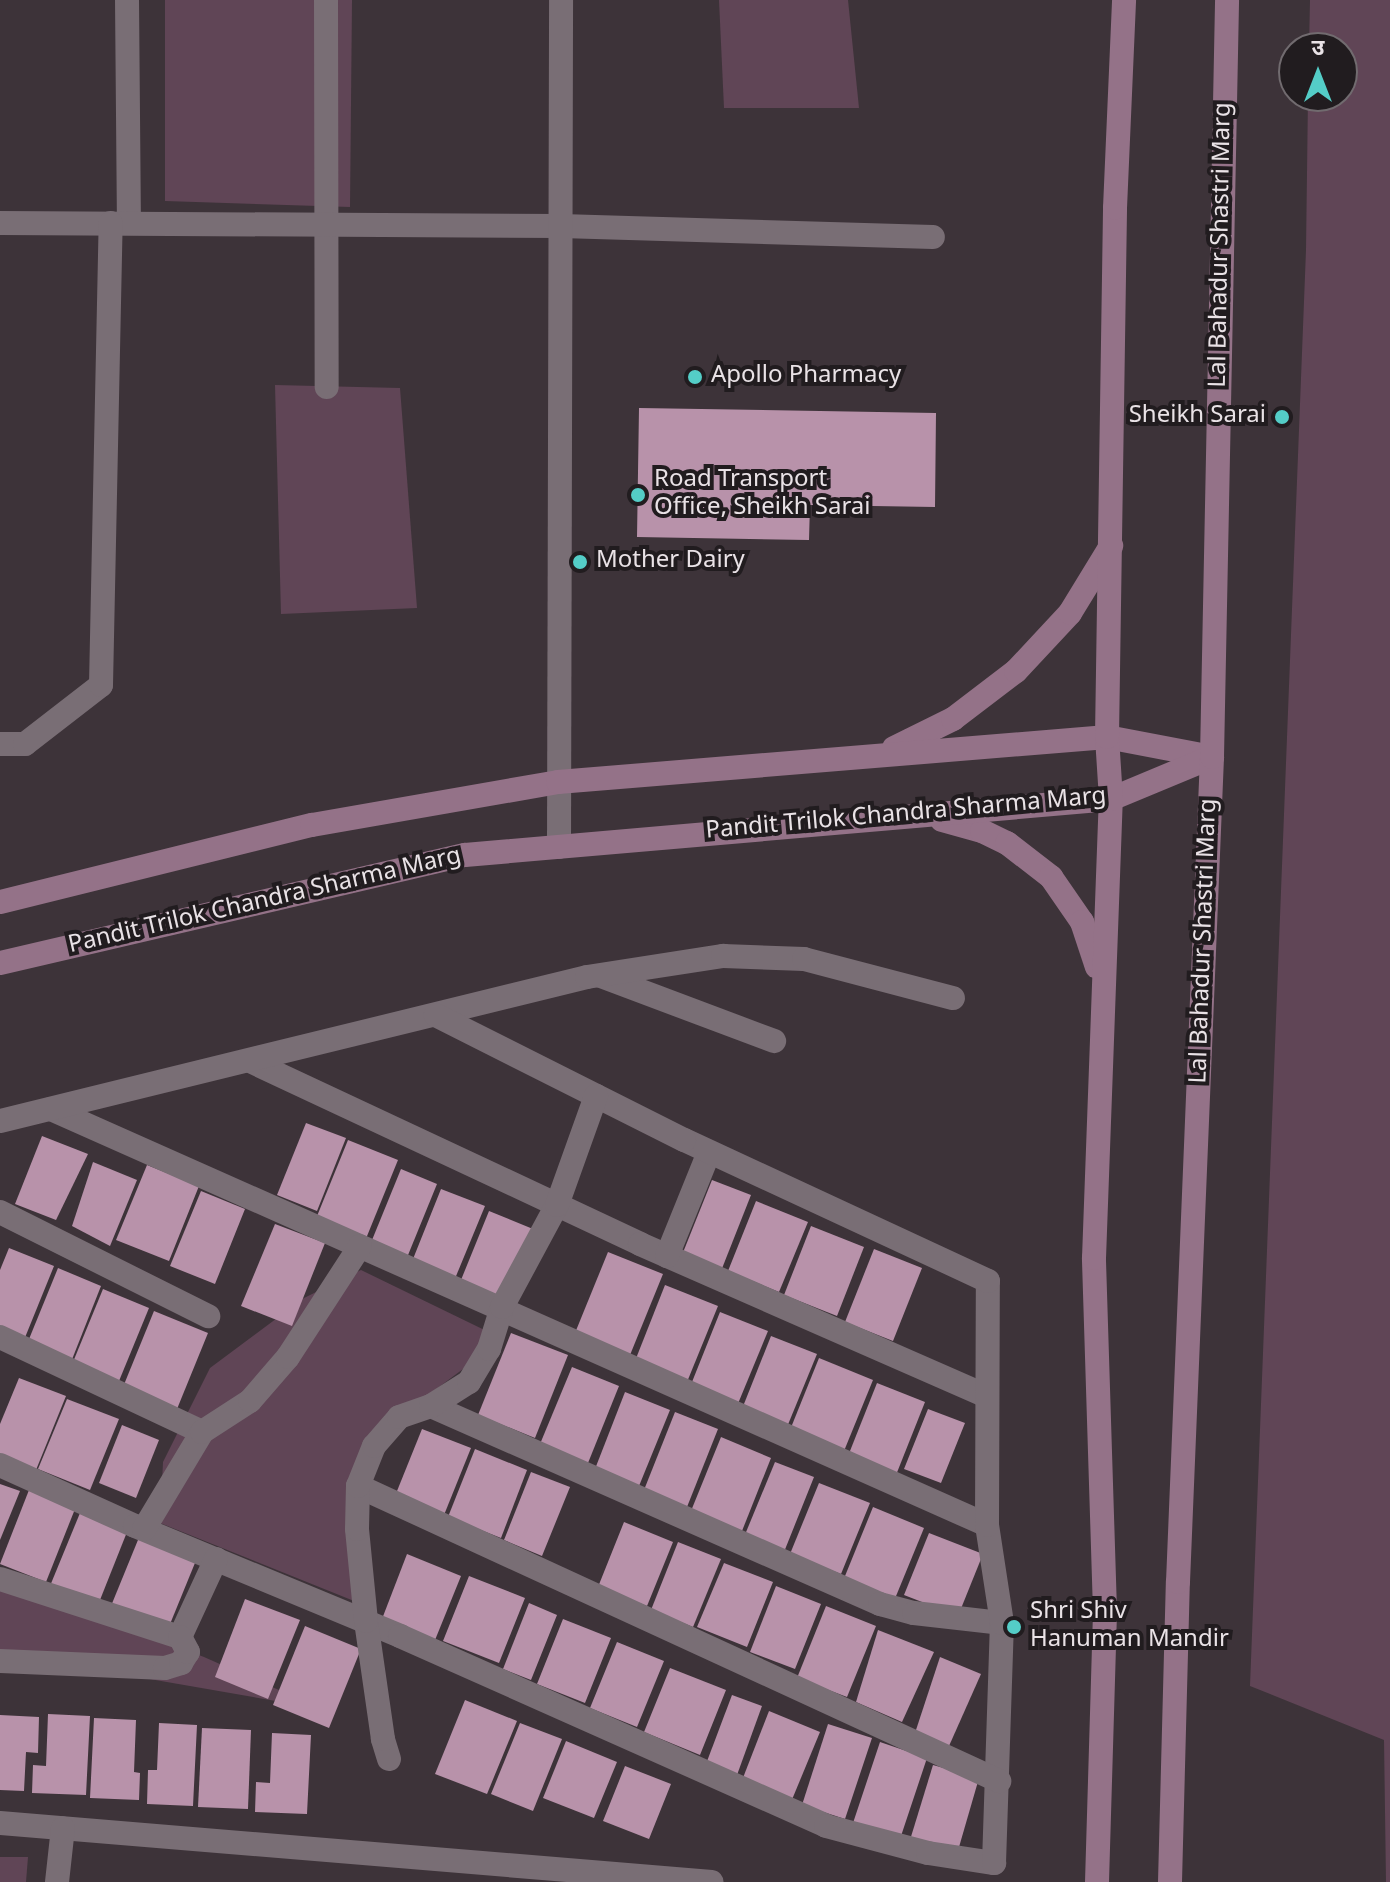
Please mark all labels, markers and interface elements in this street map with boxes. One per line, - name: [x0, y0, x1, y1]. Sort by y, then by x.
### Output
- north arrow: [1278, 32, 1358, 112]
- text: उ: [1312, 35, 1324, 64]
- street label: Lal Bahadur Shastri Marg: [1205, 102, 1239, 388]
- place label: Apollo Pharmacy: [711, 363, 901, 391]
- marker: Apollo Pharmacy: [686, 368, 704, 386]
- place label: Sheikh Sarai: [1129, 403, 1266, 431]
- marker: Sheikh Sarai: [1273, 408, 1291, 426]
- place label: Road Transport Office, Sheikh Sarai: [654, 467, 871, 523]
- marker: Road Transport Office, Sheikh Sarai: [629, 486, 647, 504]
- place label: Mother Dairy: [596, 548, 745, 576]
- marker: Mother Dairy: [571, 553, 589, 571]
- street label: Pandit Trilok Chandra Sharma Marg: [704, 783, 1108, 847]
- street label: Lal Bahadur Shastri Marg: [1186, 798, 1224, 1084]
- street label: Pandit Trilok Chandra Sharma Marg: [66, 843, 464, 961]
- place label: Shri Shiv Hanuman Mandir: [1030, 1599, 1229, 1655]
- marker: Shri Shiv Hanuman Mandir: [1005, 1618, 1023, 1636]

